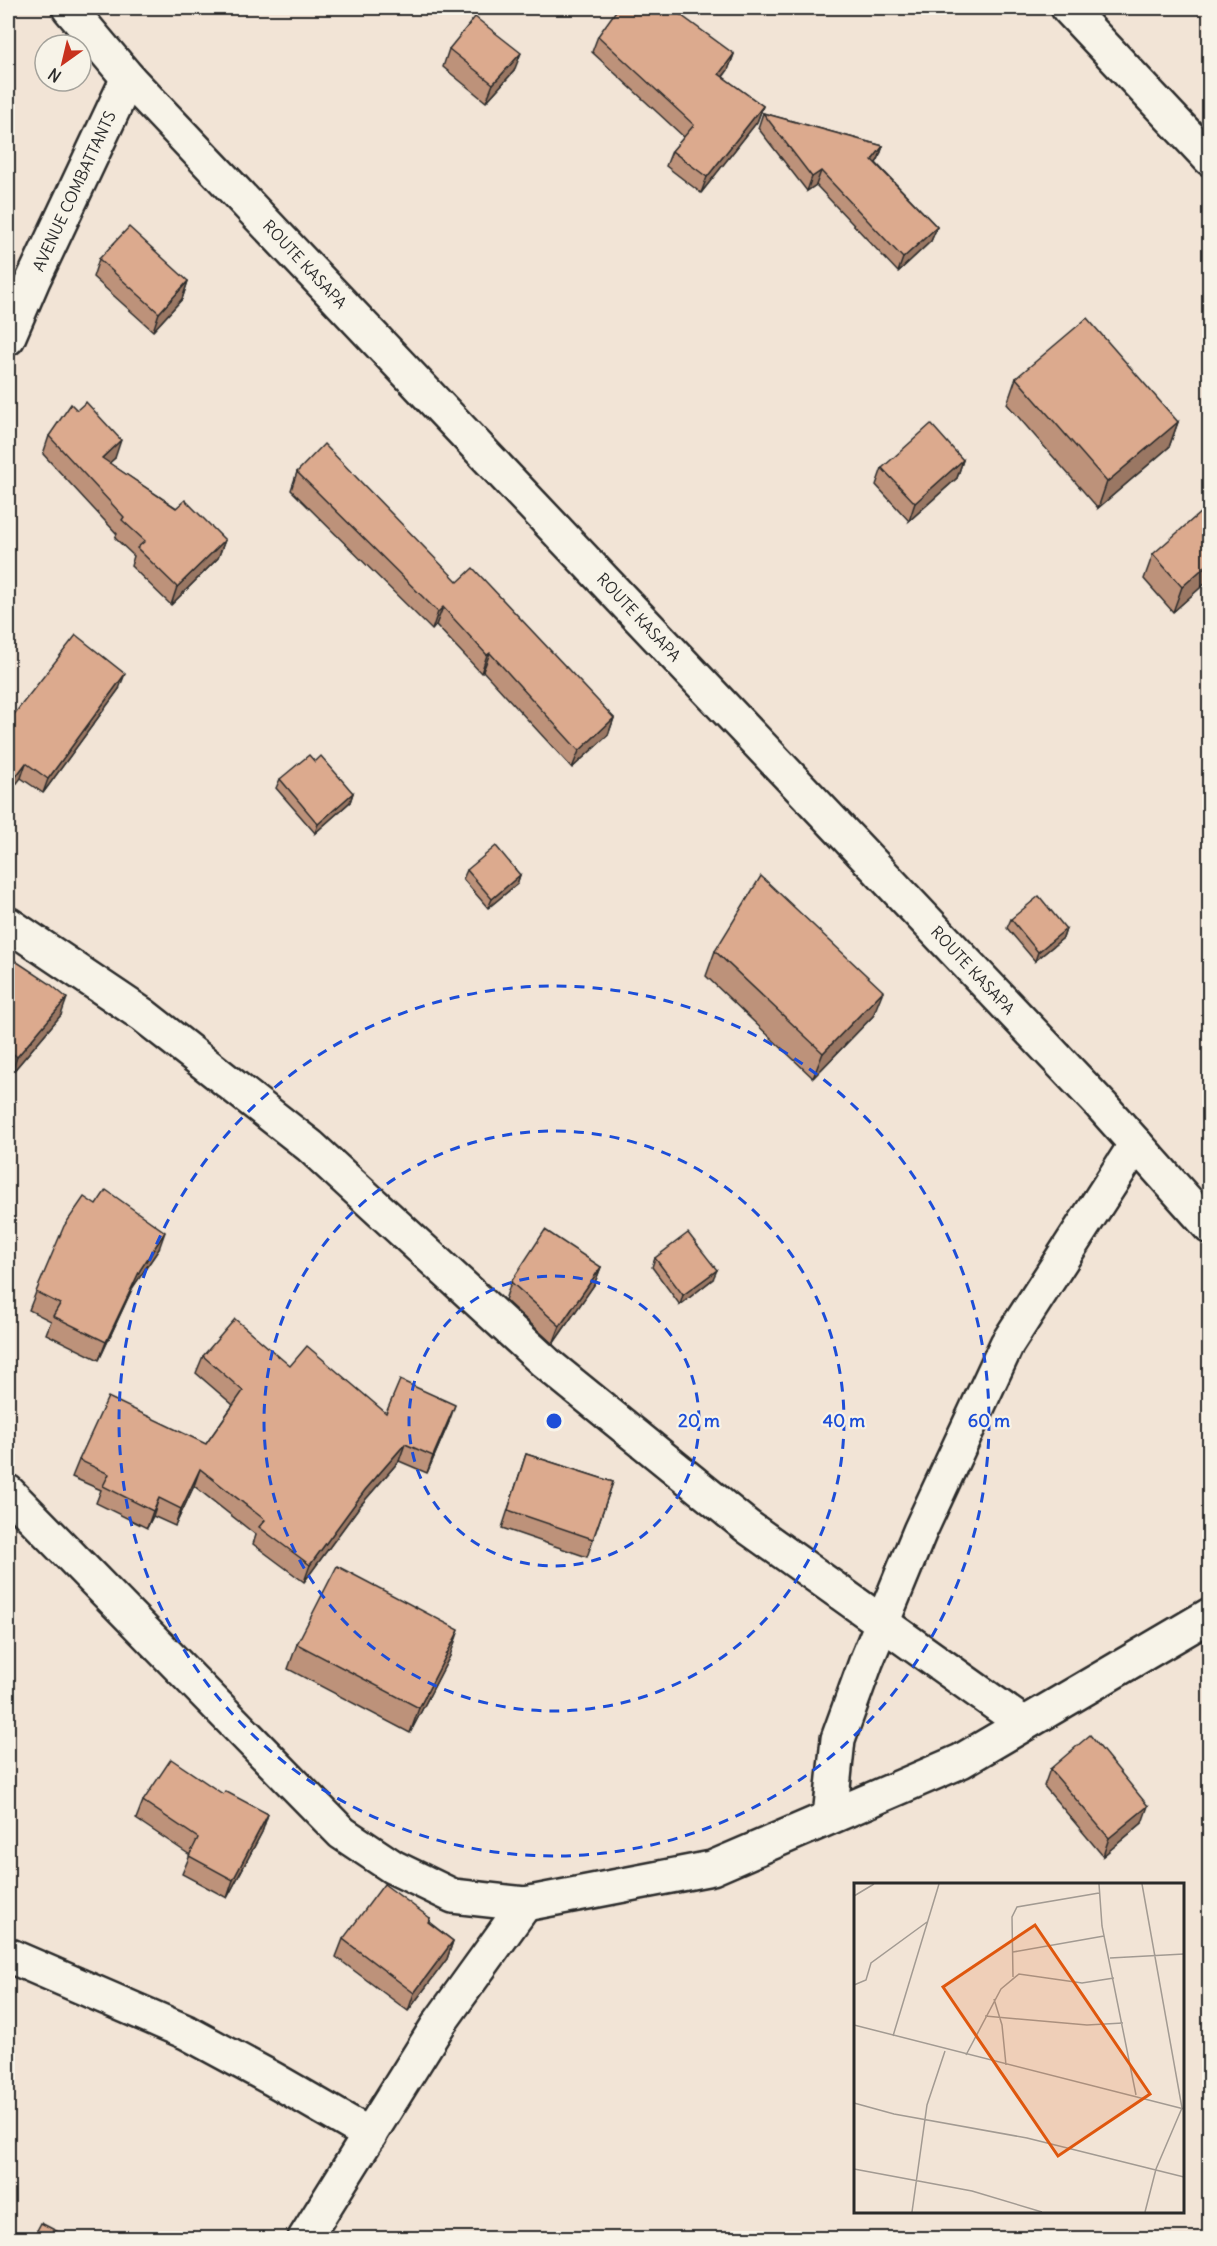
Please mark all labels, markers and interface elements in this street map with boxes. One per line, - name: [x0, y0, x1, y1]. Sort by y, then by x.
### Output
- north arrow: [33, 33, 93, 93]
- text: N: [44, 64, 65, 87]
- street label: AVENUE COMBATTANTS: [28, 108, 120, 274]
- street label: ROUTE KASAPA: [259, 216, 351, 312]
- street label: ROUTE KASAPA: [593, 569, 685, 665]
- street label: ROUTE KASAPA: [927, 922, 1019, 1018]
- text: 20 m: [678, 1409, 720, 1432]
- text: 40 m: [823, 1409, 865, 1432]
- text: 60 m: [968, 1409, 1010, 1432]
- centre of rings: [544, 1411, 564, 1431]
- inset map: [854, 1883, 1184, 2213]

